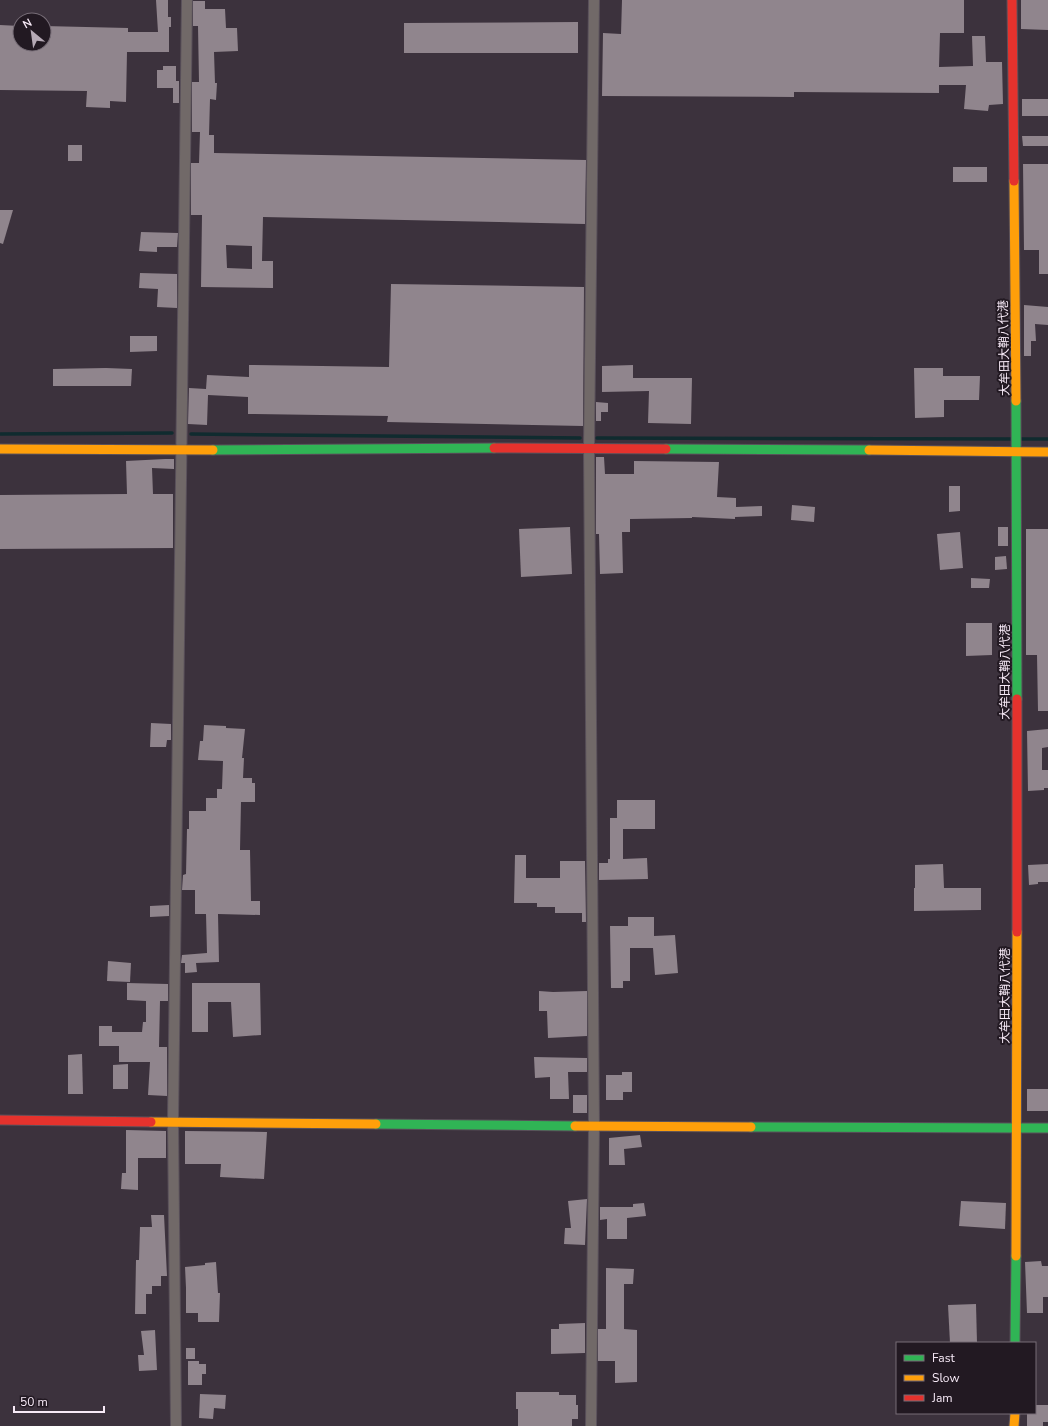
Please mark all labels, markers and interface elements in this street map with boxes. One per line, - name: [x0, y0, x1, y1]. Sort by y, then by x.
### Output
- north arrow: [12, 12, 52, 52]
- text: N: [20, 15, 35, 32]
- street label: 大牟田大鞘八代港: [995, 300, 1013, 396]
- street label: 大牟田大鞘八代港: [997, 624, 1013, 720]
- street label: 大牟田大鞘八代港: [997, 948, 1013, 1044]
- legend: [896, 1342, 1036, 1414]
- text: Fast: [932, 1350, 955, 1366]
- text: Slow: [932, 1370, 960, 1386]
- scale bar: [14, 1388, 104, 1414]
- text: Jam: [931, 1390, 953, 1406]
- text: 50 m: [20, 1394, 48, 1410]

